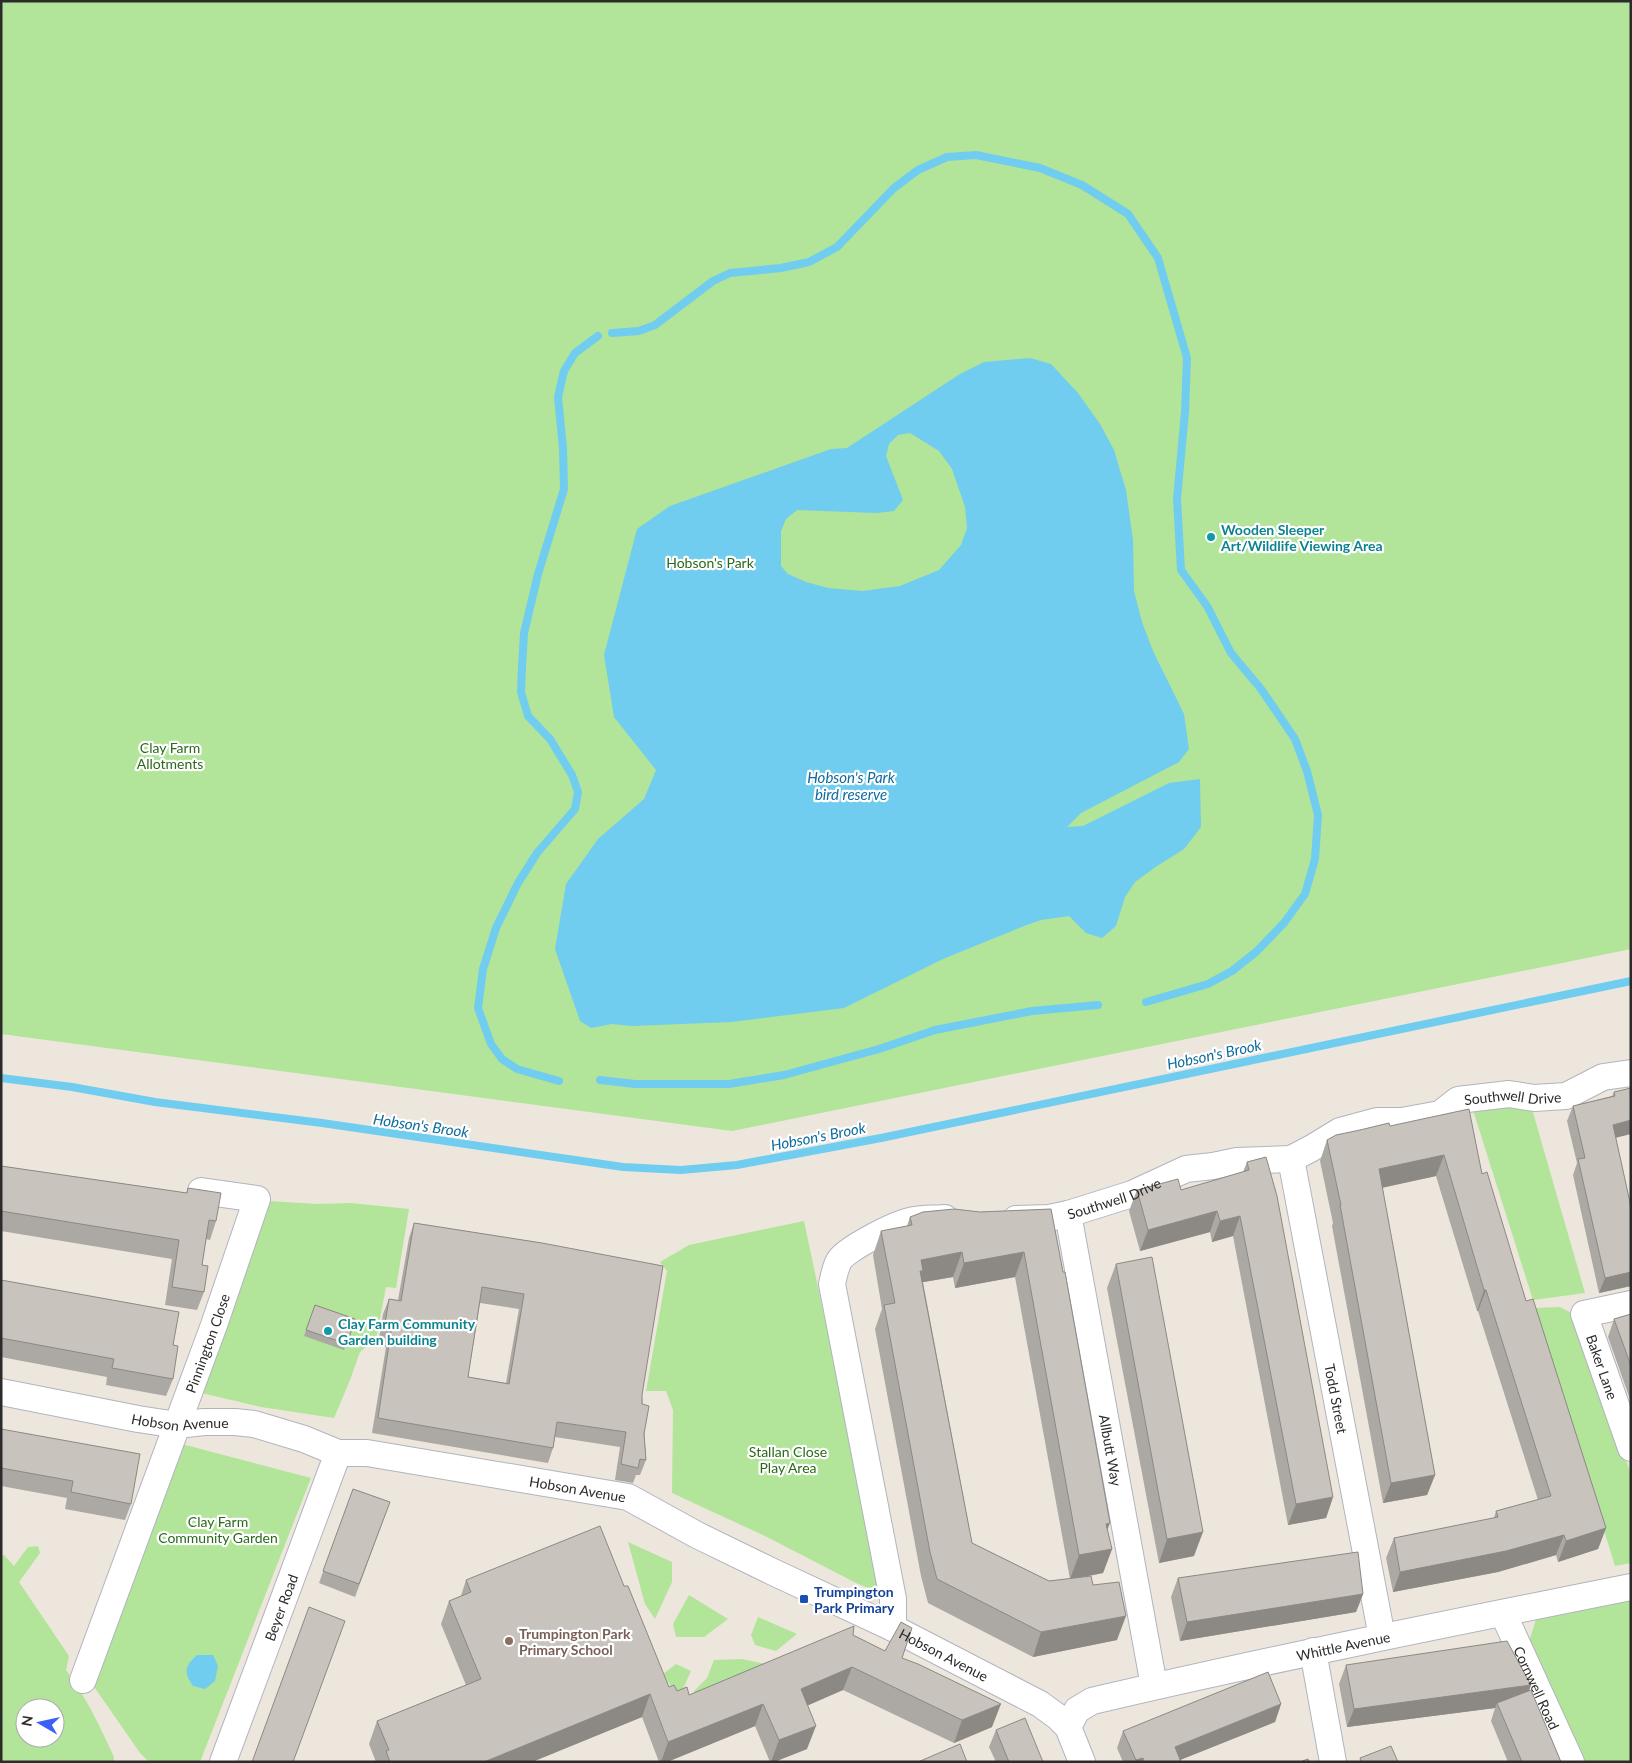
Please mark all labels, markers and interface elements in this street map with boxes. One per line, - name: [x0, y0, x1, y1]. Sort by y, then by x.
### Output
- place label: Wooden Sleeper Art/Wildlife Viewing Area: [1220, 521, 1382, 554]
- marker: Wooden Sleeper Art/Wildlife Viewing Area: [1205, 531, 1217, 543]
- park label: Hobson's Park: [666, 554, 755, 571]
- park label: Clay Farm Allotments: [137, 739, 203, 772]
- water label: Hobson's Park bird reserve: [807, 768, 896, 803]
- water label: Hobson's Brook: [1165, 1035, 1264, 1073]
- street label: Southwell Drive: [1463, 1085, 1562, 1108]
- water label: Hobson's Brook: [372, 1109, 471, 1141]
- water label: Hobson's Brook: [769, 1118, 868, 1154]
- street label: Southwell Drive: [1065, 1173, 1163, 1222]
- street label: Pinnington Close: [181, 1291, 233, 1395]
- place label: Clay Farm Community Garden building: [338, 1315, 476, 1348]
- marker: Clay Farm Community Garden building: [322, 1325, 334, 1337]
- street label: Baker Lane: [1583, 1332, 1622, 1402]
- street label: Todd Street: [1322, 1362, 1352, 1435]
- street label: Hobson Avenue: [130, 1409, 229, 1434]
- street label: Allbutt Way: [1096, 1413, 1126, 1488]
- park label: Stallan Close Play Area: [749, 1443, 827, 1476]
- street label: Hobson Avenue: [528, 1472, 627, 1505]
- park label: Clay Farm Community Garden: [158, 1513, 278, 1546]
- street label: Beyer Road: [260, 1572, 301, 1643]
- place label: Trumpington Park Primary: [814, 1583, 895, 1616]
- marker: Trumpington Park Primary: [798, 1593, 810, 1605]
- street label: Hobson Avenue: [897, 1624, 991, 1684]
- place label: Trumpington Park Primary School: [519, 1625, 631, 1658]
- street label: Whittle Avenue: [1295, 1627, 1392, 1664]
- marker: Trumpington Park Primary School: [503, 1635, 515, 1647]
- street label: Cornwell Road: [1511, 1643, 1563, 1732]
- north arrow: [15, 1698, 65, 1748]
- text: N: [17, 1714, 36, 1728]

